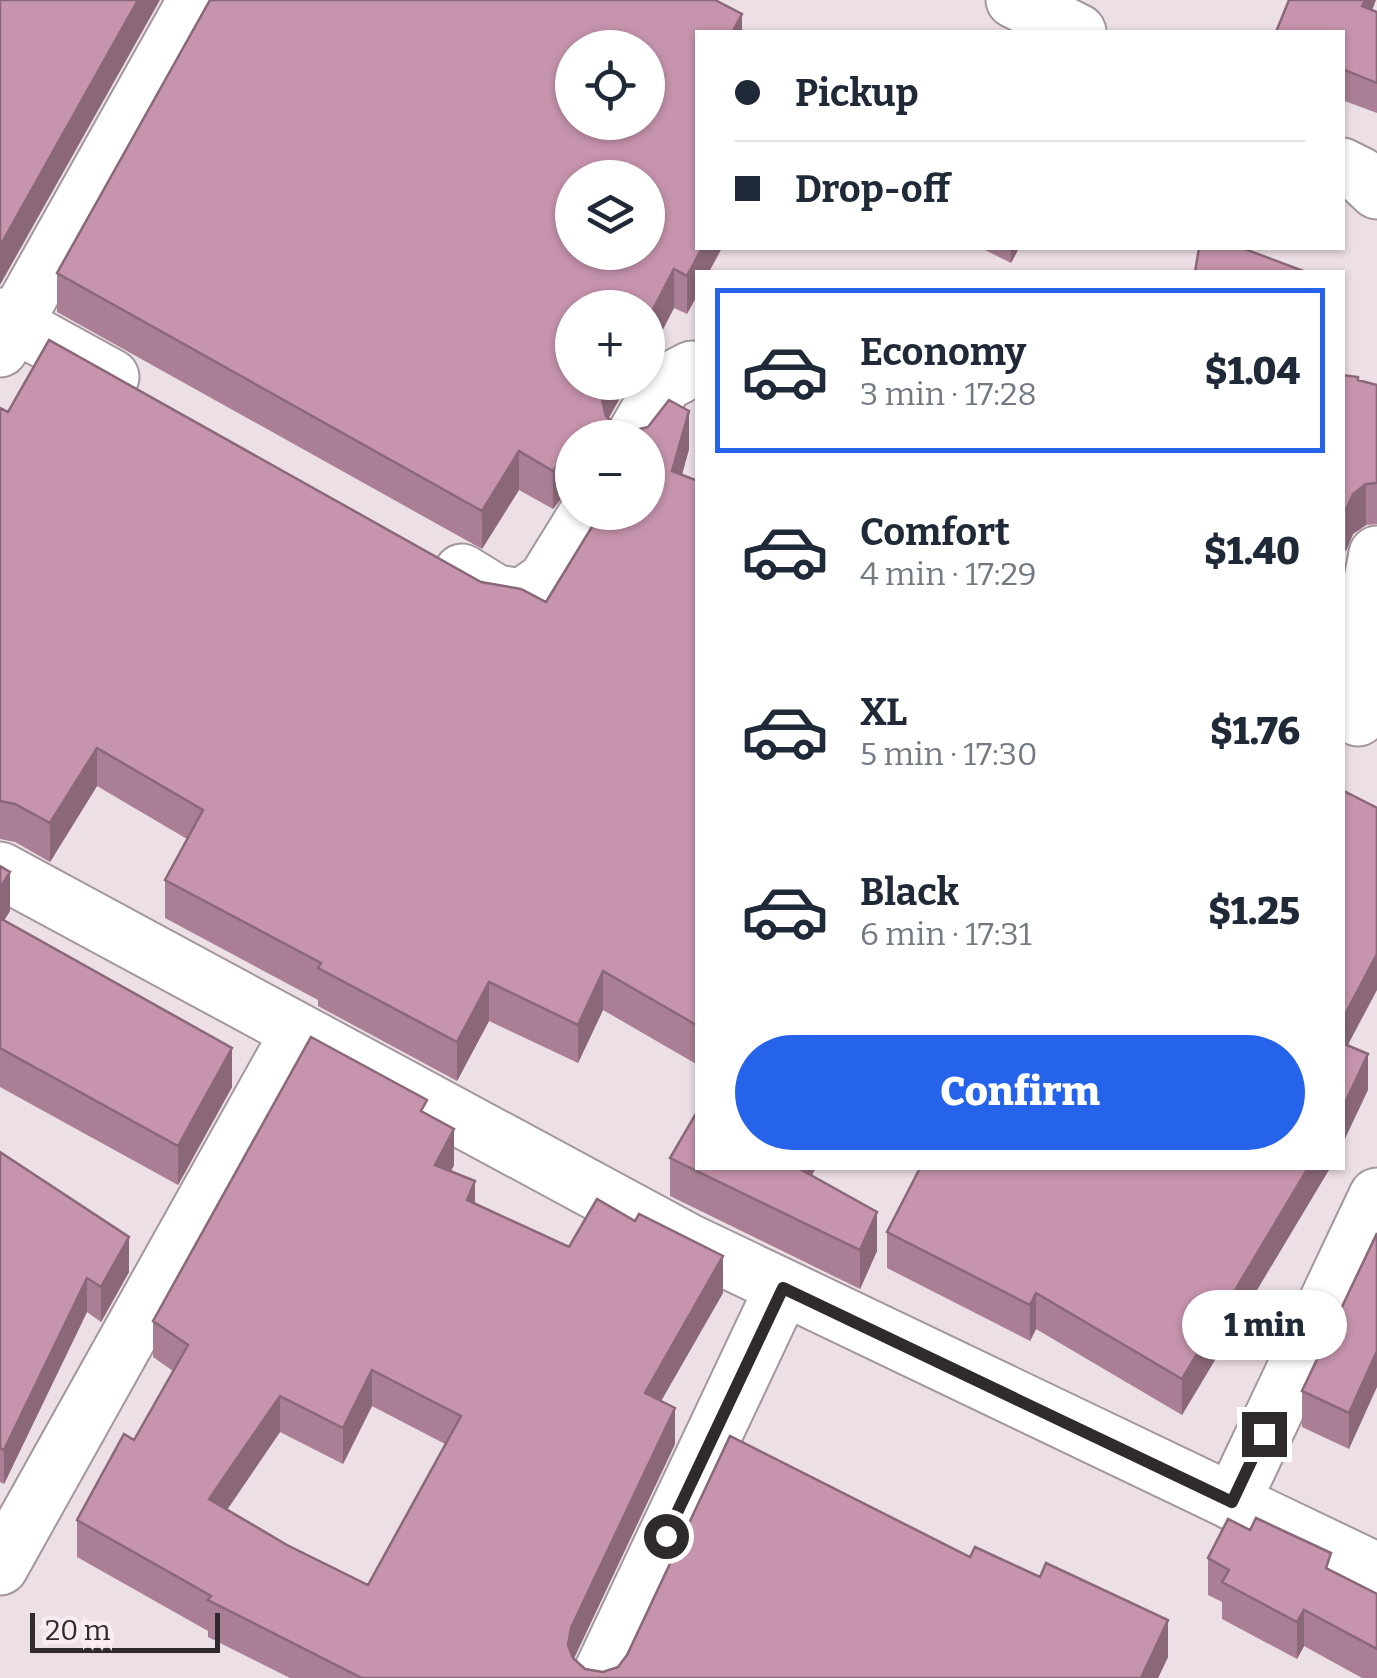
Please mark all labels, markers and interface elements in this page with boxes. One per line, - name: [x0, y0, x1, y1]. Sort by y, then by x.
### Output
- map controls: [555, 30, 665, 530]
- button: locate: [555, 30, 665, 140]
- text: Pickup: [795, 70, 919, 116]
- button: layers: [555, 160, 665, 270]
- text: Drop-off: [795, 166, 950, 212]
- button: +: [555, 290, 665, 400]
- icon: car: [740, 326, 830, 416]
- text: Economy: [860, 329, 1026, 375]
- text: $1.04: [1205, 348, 1300, 394]
- text: 3 min · 17:28: [860, 375, 1037, 413]
- button: −: [555, 420, 665, 530]
- icon: car: [740, 506, 830, 596]
- text: Comfort: [860, 509, 1010, 555]
- text: $1.40: [1204, 528, 1300, 574]
- text: 4 min · 17:29: [860, 555, 1037, 593]
- icon: car: [740, 686, 830, 776]
- text: XL: [860, 689, 907, 735]
- text: $1.76: [1210, 708, 1300, 754]
- text: 5 min · 17:30: [860, 735, 1038, 773]
- icon: car: [740, 866, 830, 956]
- text: Black: [860, 869, 959, 915]
- text: $1.25: [1208, 888, 1300, 934]
- text: 6 min · 17:31: [860, 915, 1032, 953]
- button: Confirm: [735, 1035, 1305, 1150]
- callout: 1 min: [1182, 1289, 1346, 1359]
- text: 1 min: [1224, 1306, 1305, 1344]
- route end: [1242, 1412, 1287, 1457]
- route start: [644, 1514, 689, 1559]
- scale bar: [30, 1608, 220, 1652]
- text: 20 m: [45, 1614, 111, 1647]

